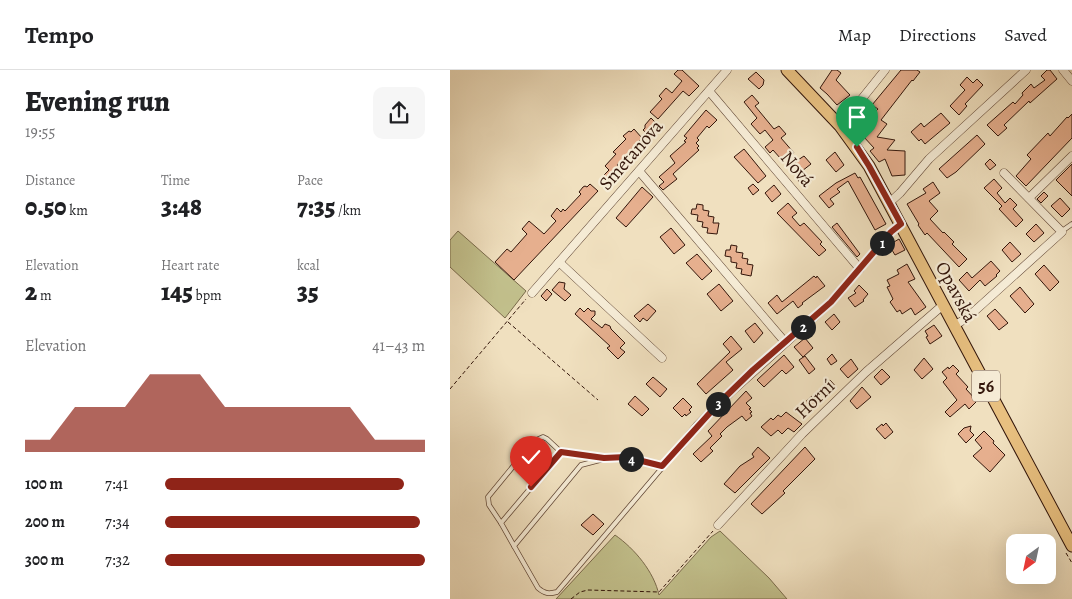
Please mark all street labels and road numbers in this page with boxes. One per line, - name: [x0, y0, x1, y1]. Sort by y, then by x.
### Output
- street label: Smetanova: [593, 114, 669, 196]
- street label: Nová: [774, 146, 820, 193]
- street label: Opavská: [929, 257, 983, 327]
- road number: 56: [972, 370, 1000, 402]
- street label: Horní: [789, 374, 841, 424]

